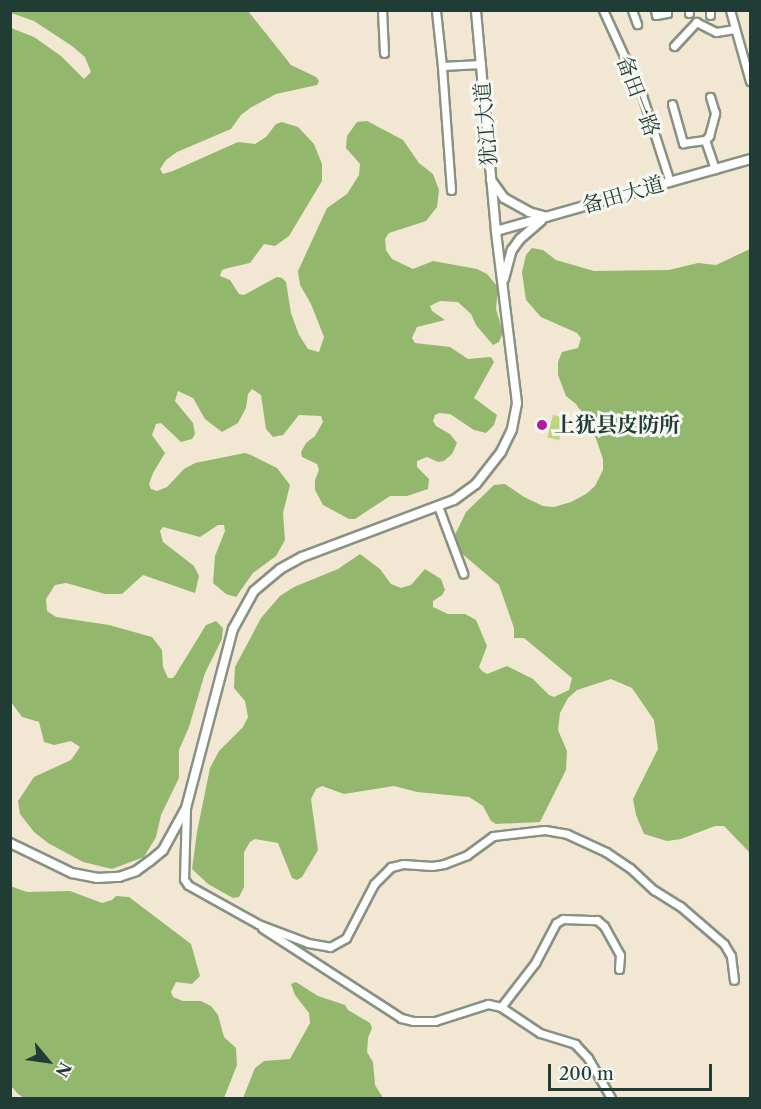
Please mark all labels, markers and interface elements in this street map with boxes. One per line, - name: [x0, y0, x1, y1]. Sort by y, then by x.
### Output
- street label: 备田一路: [611, 52, 665, 140]
- street label: 犹江大道: [470, 81, 502, 167]
- street label: 备田大道: [579, 171, 667, 219]
- place label: 上犹县皮防所: [554, 412, 680, 438]
- marker: 上犹县皮防所: [535, 418, 549, 432]
- north arrow: [18, 1031, 78, 1091]
- scale bar: [551, 1052, 714, 1090]
- text: N: [52, 1059, 76, 1081]
- text: 200 m: [559, 1063, 614, 1085]

